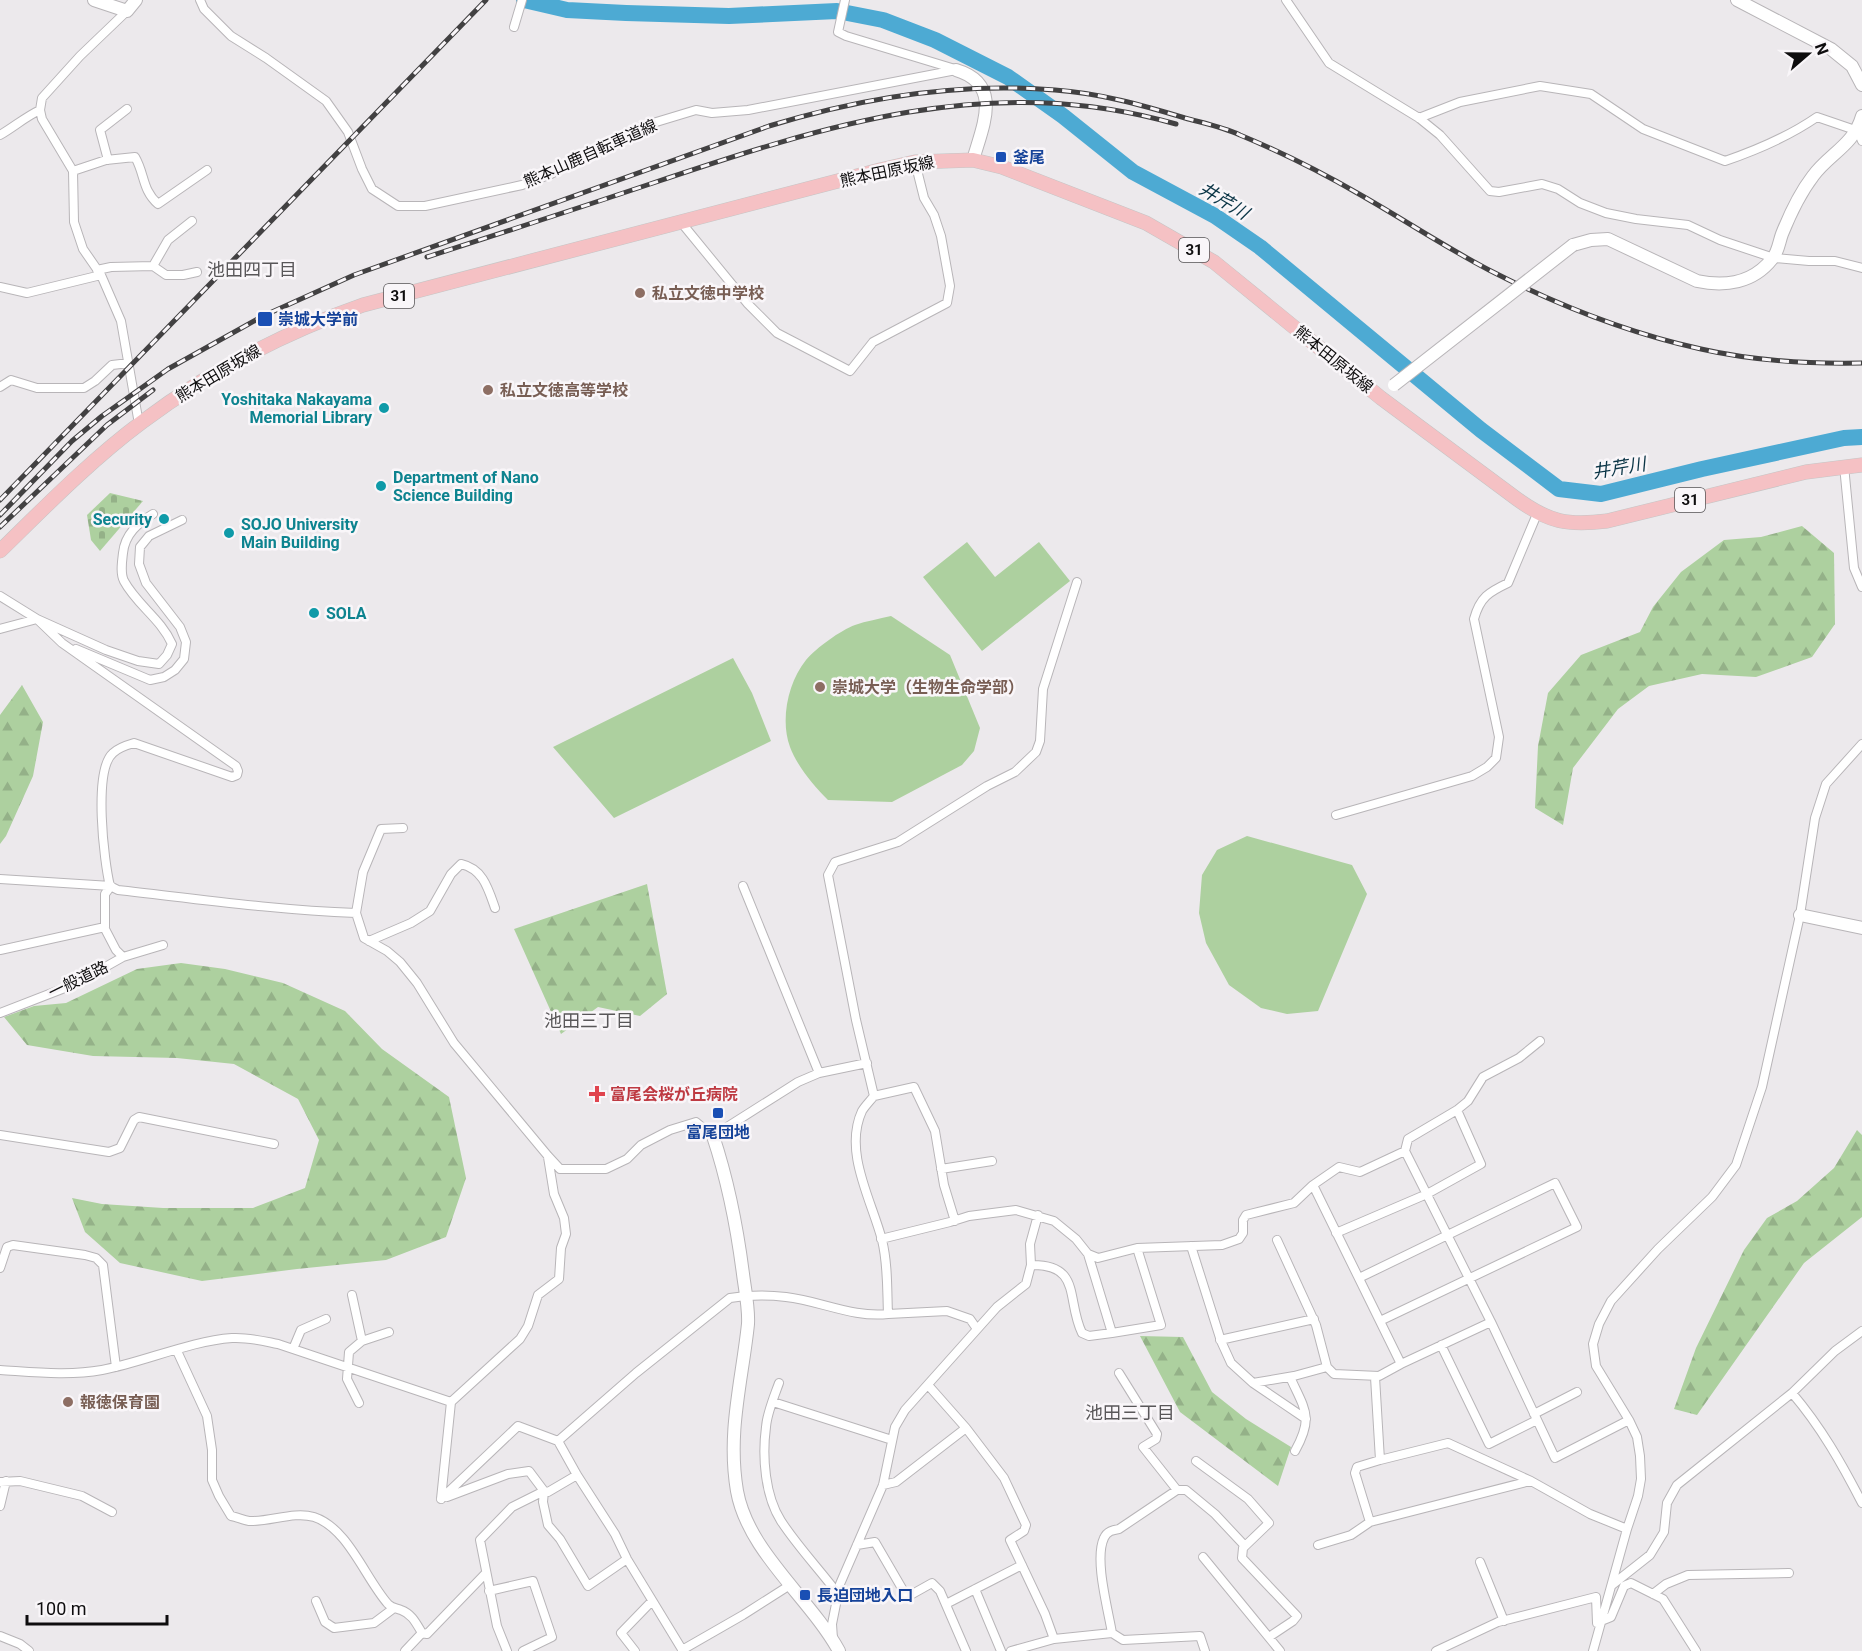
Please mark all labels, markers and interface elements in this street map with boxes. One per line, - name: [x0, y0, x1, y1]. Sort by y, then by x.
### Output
- north arrow: [1778, 24, 1838, 84]
- text: N: [1811, 40, 1832, 58]
- street label: 熊本山鹿自転車道線: [521, 115, 660, 191]
- place label: 釜尾: [1013, 148, 1045, 167]
- marker: 釜尾: [994, 150, 1008, 164]
- street label: 熊本田原坂線: [838, 152, 936, 191]
- water label: 井芹川: [1196, 178, 1255, 225]
- road number: 31: [1179, 238, 1209, 262]
- district label: 池田四丁目: [207, 259, 297, 280]
- road number: 31: [384, 284, 414, 308]
- place label: 私立文徳中学校: [652, 284, 764, 303]
- marker: 私立文徳中学校: [633, 286, 647, 300]
- marker: 崇城大学前: [256, 310, 274, 328]
- place label: 崇城大学前: [278, 310, 358, 329]
- street label: 熊本田原坂線: [1290, 322, 1377, 397]
- street label: 熊本田原坂線: [172, 341, 264, 406]
- place label: 私立文徳高等学校: [500, 381, 628, 400]
- marker: 私立文徳高等学校: [481, 383, 495, 397]
- place label: Yoshitaka Nakayama Memorial Library: [221, 390, 373, 427]
- marker: Yoshitaka Nakayama Memorial Library: [377, 401, 391, 415]
- water label: 井芹川: [1591, 453, 1649, 482]
- place label: Department of Nano Science Building: [393, 468, 539, 505]
- marker: Department of Nano Science Building: [374, 479, 388, 493]
- road number: 31: [1675, 488, 1705, 512]
- place label: Security: [93, 510, 153, 529]
- marker: Security: [157, 512, 171, 526]
- place label: SOJO University Main Building: [241, 515, 359, 552]
- marker: SOJO University Main Building: [222, 526, 236, 540]
- place label: SOLA: [326, 604, 367, 623]
- marker: SOLA: [307, 606, 321, 620]
- place label: 崇城大学（生物生命学部）: [832, 678, 1024, 697]
- marker: 崇城大学（生物生命学部）: [813, 680, 827, 694]
- street label: 一般道路: [45, 957, 111, 1002]
- district label: 池田三丁目: [544, 1010, 634, 1031]
- marker: 富尾会桜が丘病院: [588, 1085, 606, 1103]
- place label: 富尾会桜が丘病院: [610, 1085, 738, 1104]
- marker: 富尾団地: [711, 1106, 725, 1120]
- place label: 富尾団地: [686, 1123, 750, 1142]
- place label: 報徳保育園: [80, 1393, 160, 1412]
- marker: 報徳保育園: [61, 1395, 75, 1409]
- district label: 池田三丁目: [1085, 1402, 1175, 1423]
- place label: 長迫団地入口: [817, 1586, 913, 1605]
- scale bar: [27, 1588, 166, 1626]
- marker: 長迫団地入口: [798, 1588, 812, 1602]
- text: 100 m: [36, 1598, 87, 1619]

